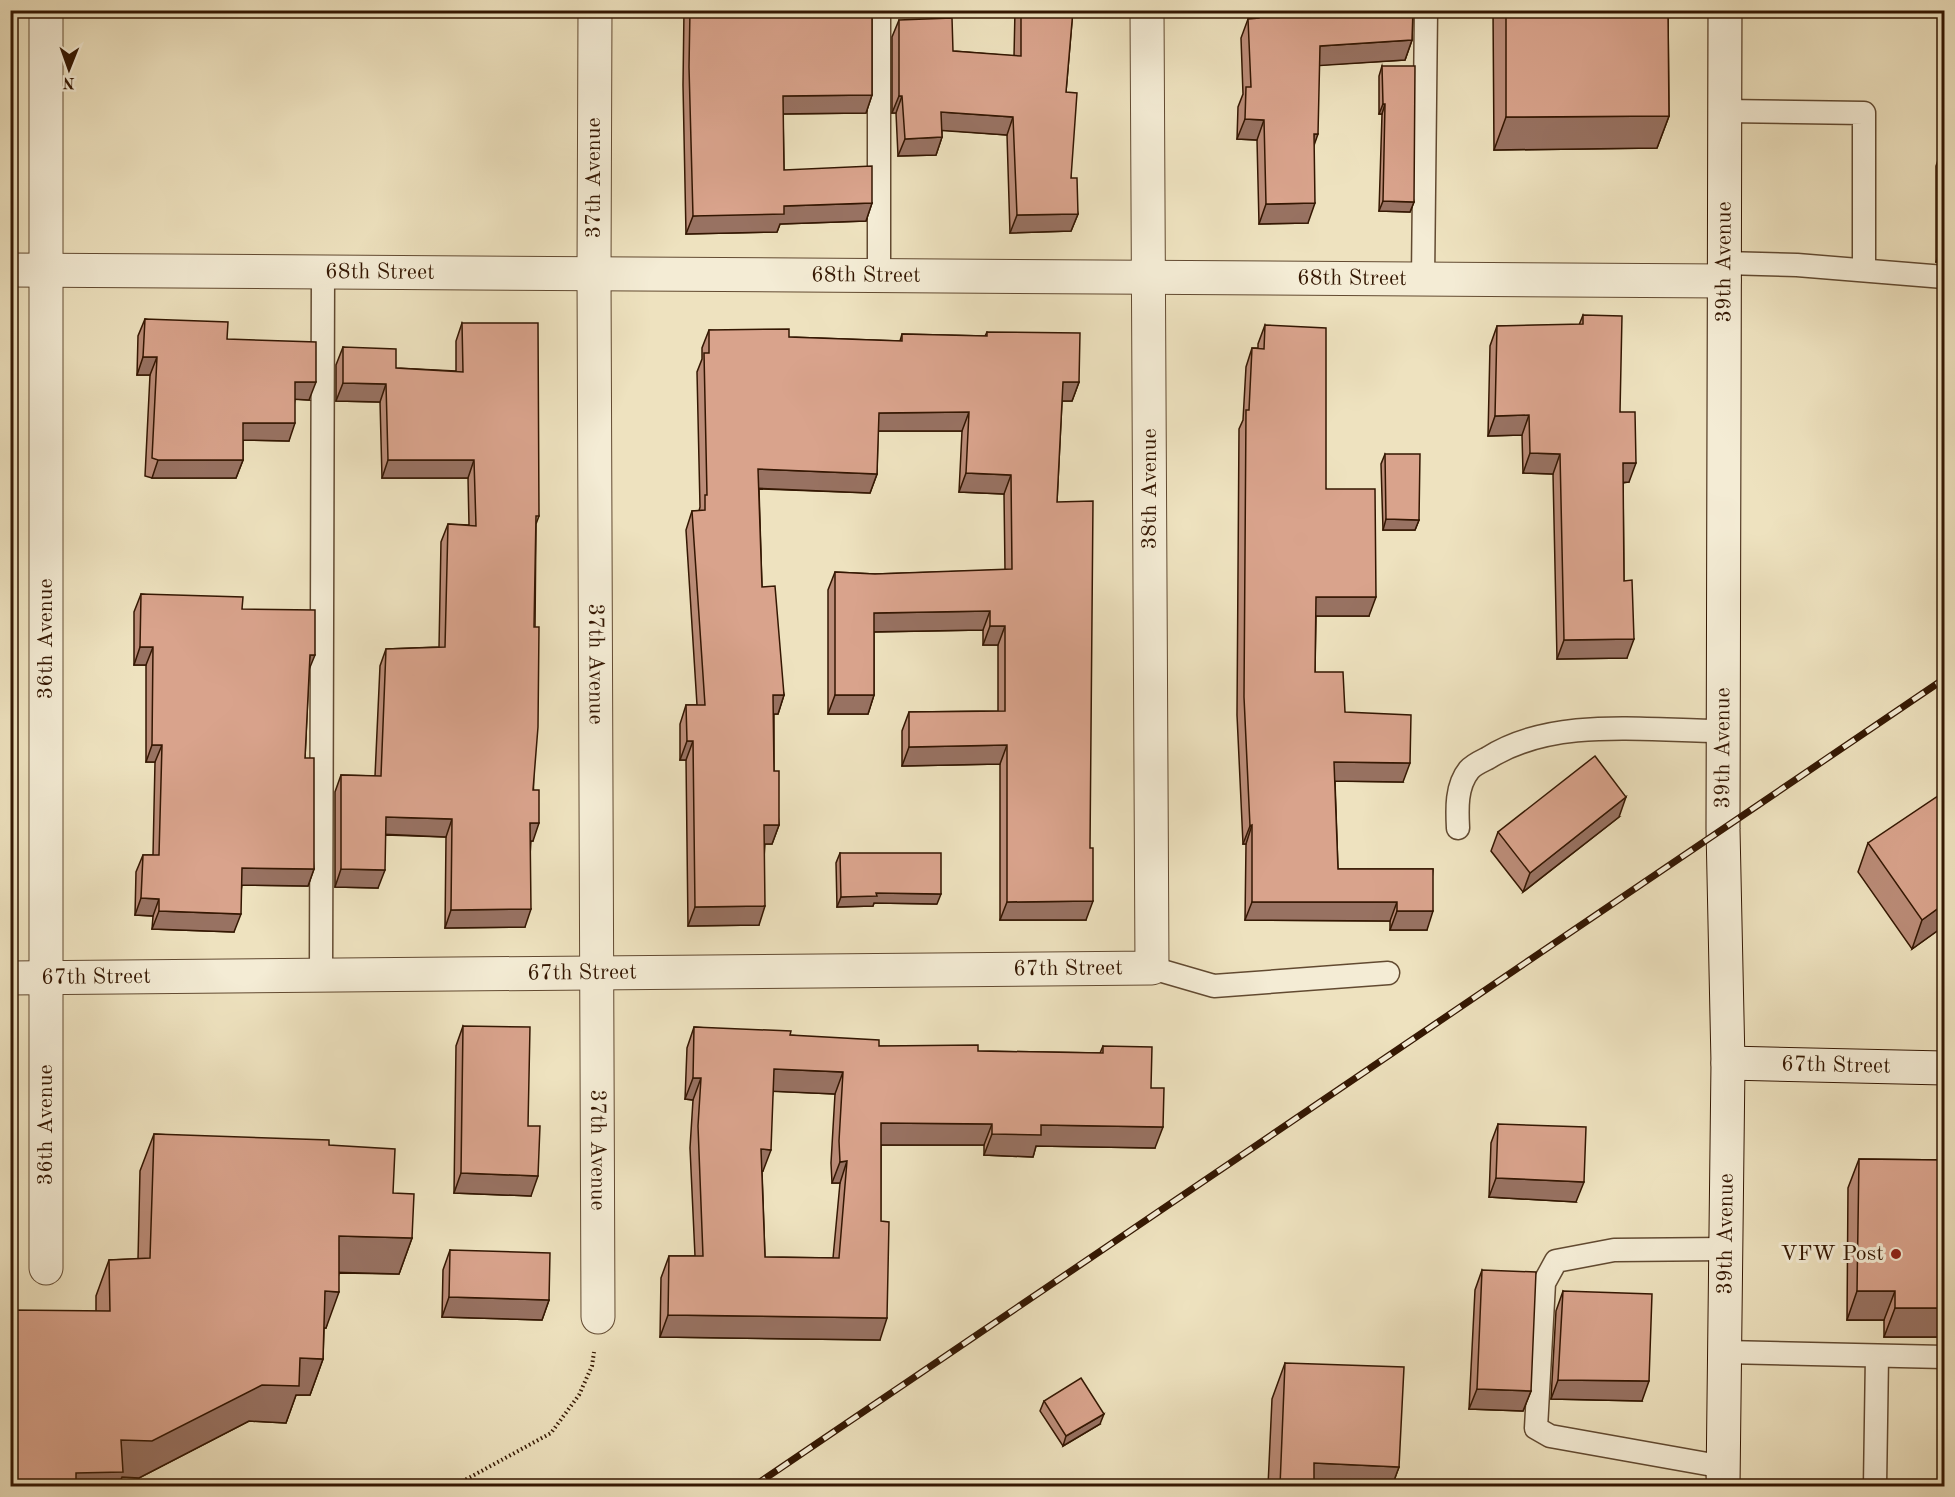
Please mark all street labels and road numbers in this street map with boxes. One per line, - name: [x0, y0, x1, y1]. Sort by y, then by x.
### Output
- street label: 37th Avenue: [583, 117, 605, 239]
- street label: 39th Avenue: [1713, 201, 1736, 323]
- street label: 68th Street: [325, 261, 435, 284]
- street label: 68th Street: [811, 264, 921, 287]
- street label: 68th Street: [1297, 267, 1407, 290]
- street label: 38th Avenue: [1139, 428, 1161, 550]
- street label: 36th Avenue: [35, 578, 57, 700]
- street label: 37th Avenue: [584, 603, 607, 725]
- street label: 39th Avenue: [1712, 687, 1734, 809]
- street label: 67th Street: [1013, 957, 1123, 980]
- street label: 67th Street: [527, 962, 637, 984]
- street label: 67th Street: [41, 966, 151, 989]
- street label: 67th Street: [1781, 1053, 1891, 1078]
- street label: 36th Avenue: [35, 1064, 57, 1186]
- street label: 37th Avenue: [586, 1089, 609, 1211]
- street label: 39th Avenue: [1714, 1173, 1738, 1295]

